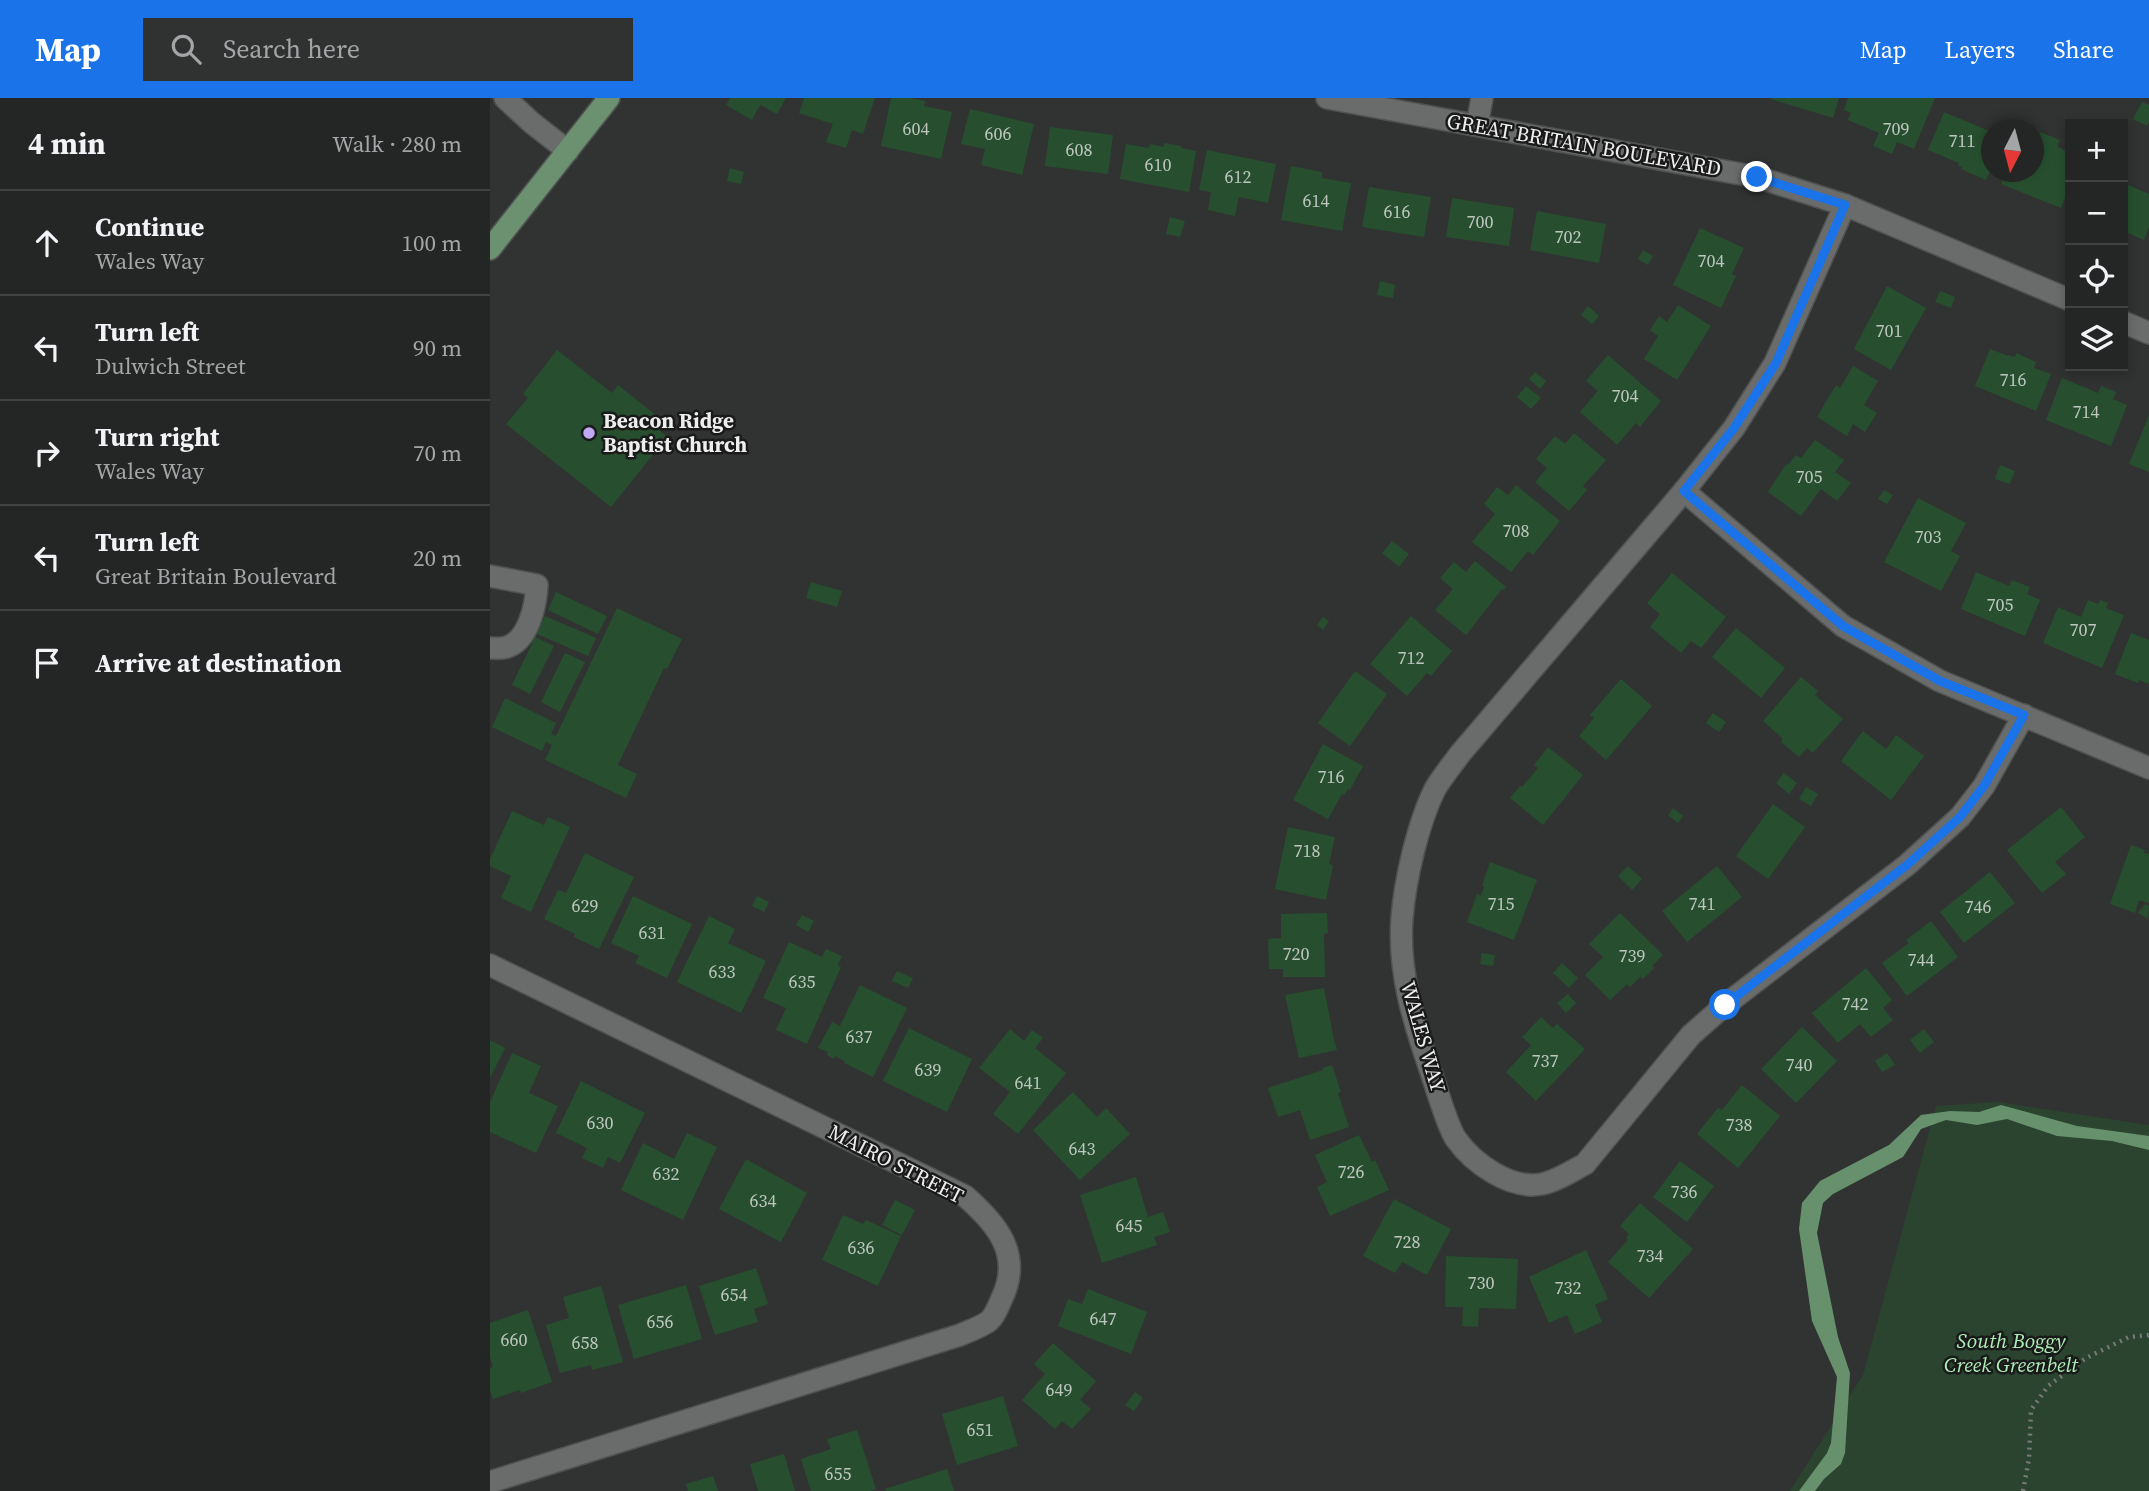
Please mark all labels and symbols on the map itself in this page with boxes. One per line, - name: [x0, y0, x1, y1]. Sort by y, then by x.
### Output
- street label: GREAT BRITAIN BOULEVARD: [1445, 106, 1724, 183]
- house number: 604: [903, 116, 930, 141]
- house number: 709: [1883, 116, 1910, 141]
- north arrow: [1981, 119, 2044, 182]
- house number: 606: [985, 121, 1012, 146]
- house number: 711: [1949, 128, 1976, 153]
- house number: 608: [1066, 137, 1093, 162]
- house number: 610: [1145, 152, 1172, 177]
- route end: [1741, 161, 1772, 192]
- house number: 612: [1225, 164, 1252, 189]
- house number: 614: [1303, 188, 1330, 213]
- house number: 616: [1384, 199, 1411, 224]
- house number: 700: [1467, 209, 1494, 234]
- house number: 702: [1555, 224, 1582, 249]
- house number: 704: [1698, 248, 1725, 273]
- house number: 701: [1876, 318, 1903, 343]
- house number: 716: [2000, 367, 2027, 392]
- house number: 704: [1612, 383, 1639, 408]
- house number: 714: [2073, 399, 2100, 424]
- place label: Beacon Ridge Baptist Church: [603, 406, 747, 459]
- marker: Beacon Ridge Baptist Church: [581, 425, 597, 441]
- house number: 705: [1796, 464, 1823, 489]
- house number: 708: [1503, 518, 1530, 543]
- house number: 703: [1915, 524, 1942, 549]
- house number: 705: [1987, 592, 2014, 617]
- house number: 707: [2070, 617, 2097, 642]
- house number: 712: [1398, 645, 1425, 670]
- house number: 716: [1318, 764, 1345, 789]
- house number: 718: [1294, 838, 1321, 863]
- house number: 715: [1488, 891, 1515, 916]
- house number: 741: [1689, 891, 1716, 916]
- house number: 629: [572, 893, 599, 918]
- house number: 746: [1965, 894, 1992, 919]
- house number: 631: [639, 920, 666, 945]
- house number: 720: [1283, 941, 1310, 966]
- house number: 739: [1619, 943, 1646, 968]
- house number: 744: [1908, 947, 1935, 972]
- house number: 633: [709, 959, 736, 984]
- house number: 635: [789, 969, 816, 994]
- street label: WALES WAY: [1394, 978, 1453, 1097]
- route start: [1709, 989, 1740, 1020]
- house number: 742: [1842, 991, 1869, 1016]
- house number: 637: [846, 1024, 873, 1049]
- house number: 737: [1532, 1048, 1559, 1073]
- house number: 740: [1786, 1052, 1813, 1077]
- house number: 639: [915, 1057, 942, 1082]
- house number: 641: [1015, 1070, 1042, 1095]
- house number: 630: [587, 1110, 614, 1135]
- house number: 738: [1726, 1112, 1753, 1137]
- street label: MAIRO STREET: [824, 1117, 969, 1210]
- house number: 643: [1069, 1136, 1096, 1161]
- house number: 726: [1338, 1159, 1365, 1184]
- house number: 632: [653, 1161, 680, 1186]
- house number: 736: [1671, 1179, 1698, 1204]
- house number: 634: [750, 1188, 777, 1213]
- house number: 645: [1116, 1213, 1143, 1238]
- house number: 728: [1394, 1229, 1421, 1254]
- house number: 636: [848, 1235, 875, 1260]
- house number: 734: [1637, 1243, 1664, 1268]
- house number: 730: [1468, 1270, 1495, 1295]
- house number: 732: [1555, 1275, 1582, 1300]
- house number: 654: [721, 1282, 748, 1307]
- house number: 647: [1090, 1306, 1117, 1331]
- house number: 656: [647, 1309, 674, 1334]
- park label: South Boggy Creek Greenbelt: [1944, 1326, 2079, 1379]
- house number: 660: [501, 1327, 528, 1352]
- house number: 658: [572, 1330, 599, 1355]
- house number: 649: [1046, 1377, 1073, 1402]
- house number: 651: [967, 1417, 994, 1442]
- house number: 655: [825, 1461, 852, 1486]

